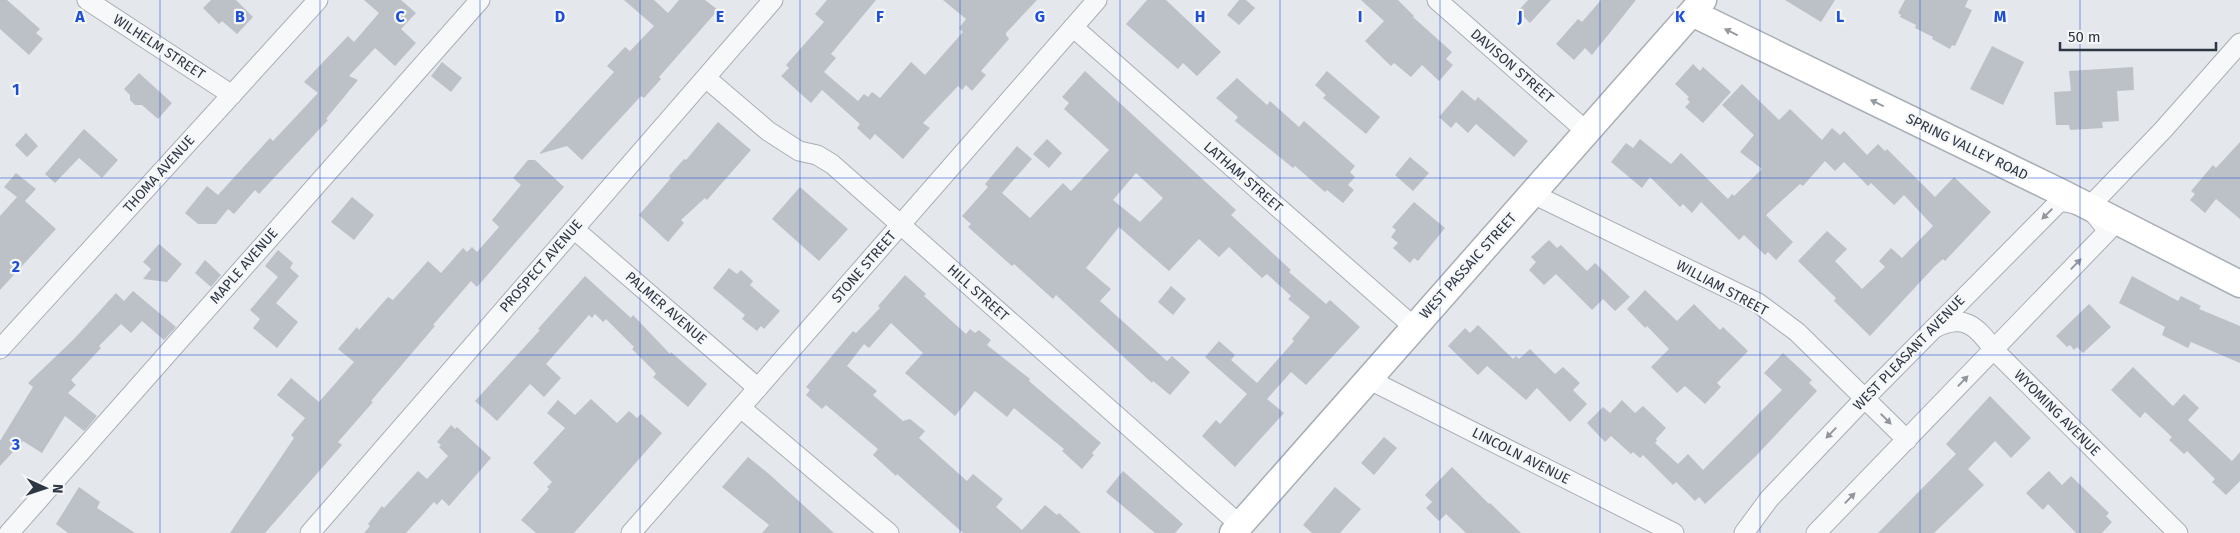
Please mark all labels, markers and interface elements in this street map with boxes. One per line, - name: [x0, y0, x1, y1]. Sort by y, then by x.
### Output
- text: A: [74, 7, 85, 26]
- text: B: [235, 7, 245, 26]
- text: C: [395, 7, 405, 26]
- text: D: [555, 7, 565, 26]
- text: E: [716, 7, 724, 26]
- text: F: [876, 7, 884, 26]
- text: G: [1035, 7, 1045, 26]
- text: H: [1195, 7, 1205, 26]
- text: I: [1358, 7, 1362, 26]
- text: J: [1516, 7, 1523, 26]
- text: K: [1675, 7, 1686, 26]
- text: L: [1836, 7, 1844, 26]
- text: M: [1994, 7, 2007, 26]
- street label: WILHELM STREET: [110, 11, 209, 84]
- scale bar: [2060, 20, 2216, 52]
- street label: DAVISON STREET: [1467, 25, 1558, 107]
- one-way arrow: [1724, 27, 1738, 35]
- text: 50 m: [2068, 28, 2101, 46]
- text: 1: [12, 80, 20, 99]
- one-way arrow: [1870, 99, 1884, 107]
- street label: SPRING VALLEY ROAD: [1903, 110, 2031, 184]
- street label: THOMA AVENUE: [120, 132, 198, 216]
- street label: LATHAM STREET: [1200, 138, 1286, 216]
- one-way arrow: [2041, 208, 2053, 220]
- street label: WEST PASSAIC STREET: [1416, 209, 1520, 322]
- street label: PROSPECT AVENUE: [496, 216, 586, 316]
- street label: MAPLE AVENUE: [207, 225, 281, 307]
- street label: STONE STREET: [828, 227, 900, 306]
- text: 2: [12, 257, 20, 276]
- street label: WILLIAM STREET: [1673, 257, 1772, 320]
- one-way arrow: [2070, 259, 2082, 271]
- street label: HILL STREET: [944, 261, 1013, 325]
- street label: PALMER AVENUE: [622, 268, 710, 348]
- street label: WEST PLEASANT AVENUE: [1850, 292, 1968, 414]
- street label: WYOMING AVENUE: [2010, 366, 2104, 460]
- one-way arrow: [1957, 376, 1969, 388]
- one-way arrow: [1880, 413, 1892, 425]
- street label: LINCOLN AVENUE: [1469, 424, 1573, 488]
- one-way arrow: [1825, 427, 1837, 439]
- text: 3: [11, 435, 20, 454]
- north arrow: [20, 463, 70, 513]
- text: N: [49, 484, 66, 494]
- one-way arrow: [1844, 492, 1856, 504]

